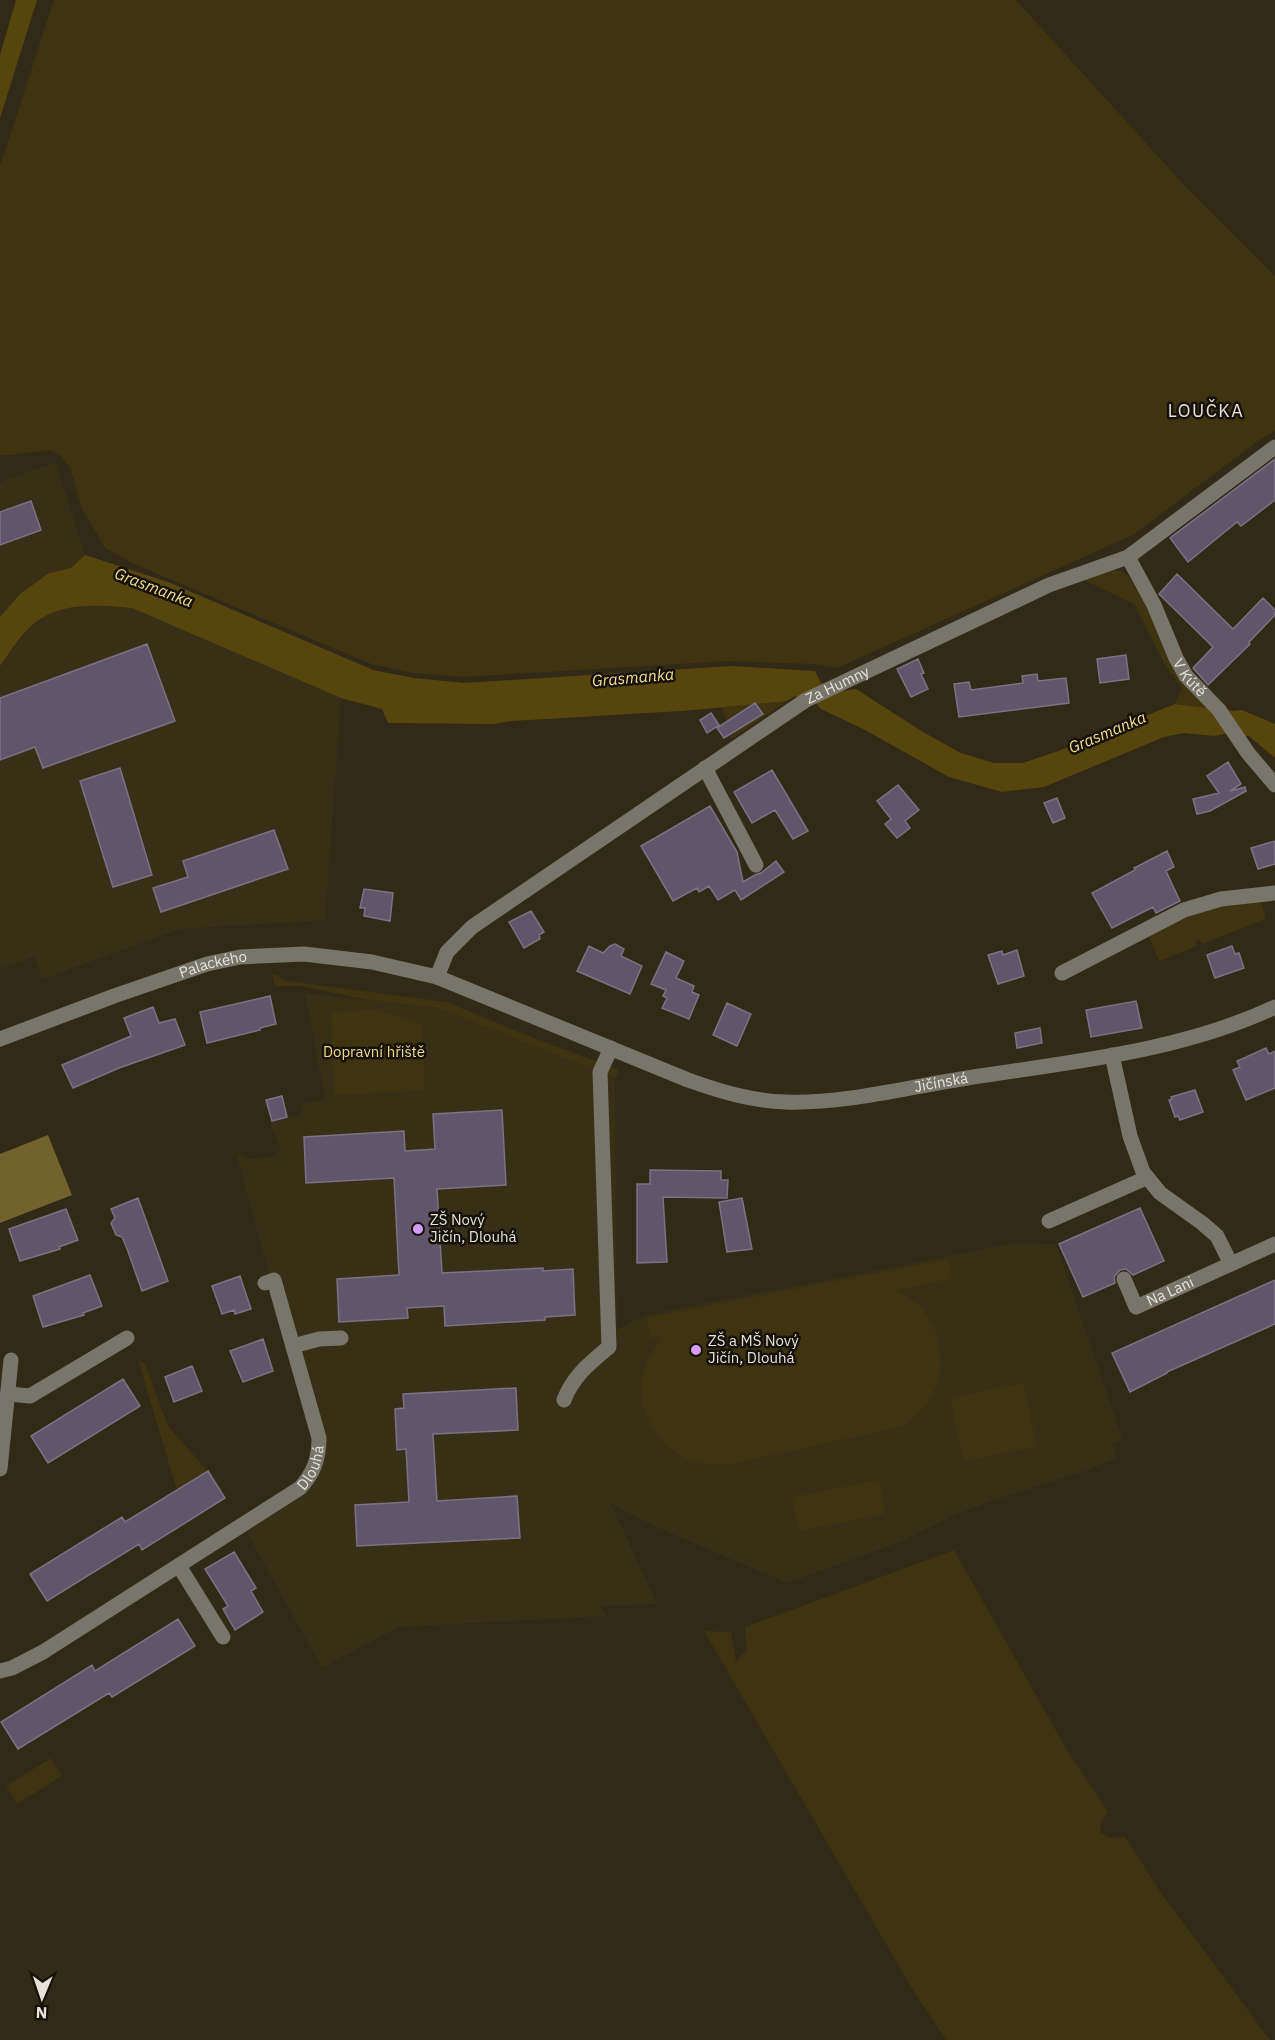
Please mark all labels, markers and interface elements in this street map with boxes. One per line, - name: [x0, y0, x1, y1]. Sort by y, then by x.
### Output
- district label: LOUČKA: [1168, 398, 1244, 422]
- water label: Grasmanka: [112, 563, 196, 611]
- street label: V Kútě: [1169, 655, 1211, 701]
- street label: Za Humny: [802, 661, 873, 708]
- water label: Grasmanka: [591, 663, 675, 691]
- water label: Grasmanka: [1065, 707, 1149, 757]
- street label: Palackého: [176, 947, 247, 982]
- park label: Dopravní hřiště: [323, 1042, 425, 1061]
- street label: Jičínská: [913, 1068, 969, 1096]
- place label: ZŠ Nový Jičín, Dlouhá: [430, 1210, 516, 1246]
- marker: ZŠ Nový Jičín, Dlouhá: [411, 1222, 425, 1236]
- street label: Na Lani: [1143, 1272, 1197, 1310]
- place label: ZŠ a MŠ Nový Jičín, Dlouhá: [708, 1331, 799, 1367]
- marker: ZŠ a MŠ Nový Jičín, Dlouhá: [689, 1343, 703, 1357]
- street label: Dlouhá: [292, 1444, 328, 1494]
- north arrow: [12, 1968, 72, 2028]
- text: N: [35, 2003, 48, 2023]

